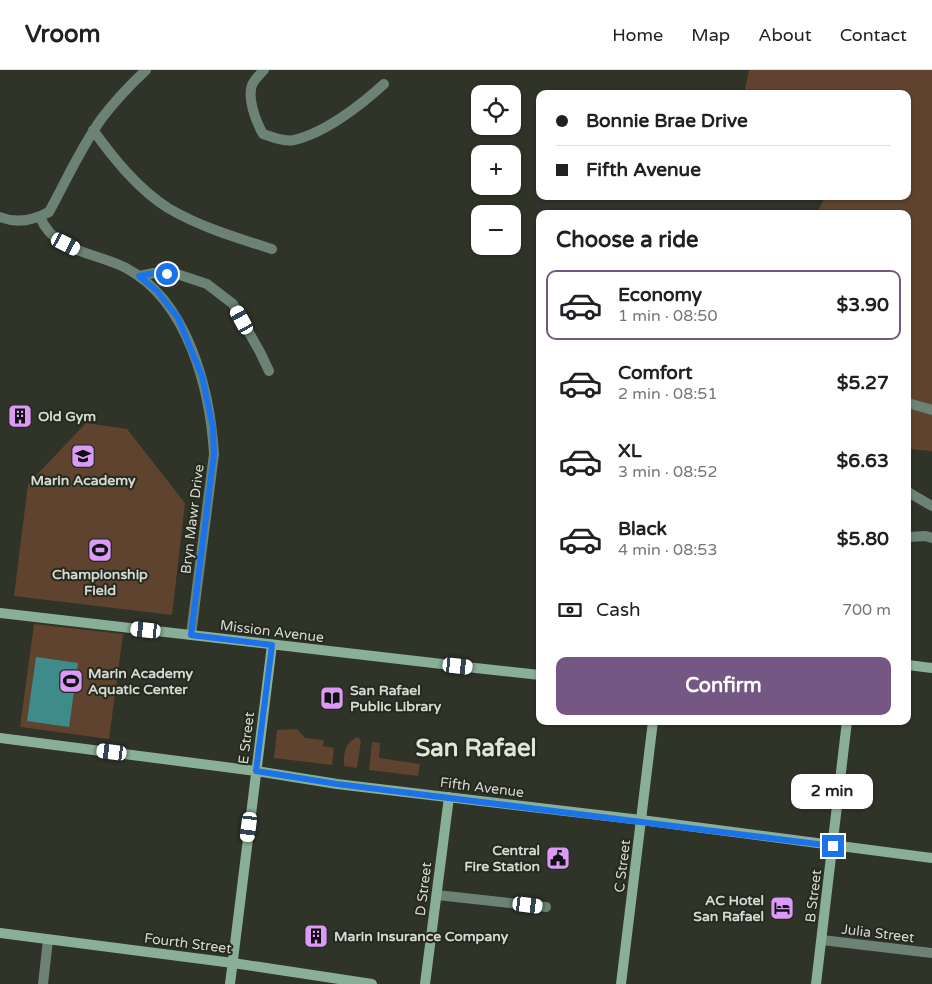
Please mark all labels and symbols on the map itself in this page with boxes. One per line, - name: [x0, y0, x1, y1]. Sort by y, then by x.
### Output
- car: [49, 231, 82, 257]
- route start: [156, 263, 178, 285]
- car: [228, 303, 255, 337]
- building icon: Old Gym: [7, 403, 33, 429]
- place label: Old Gym: [38, 408, 96, 425]
- school or university icon: Marin Academy: [70, 443, 96, 469]
- street label: Bryn Mawr Drive: [177, 463, 208, 575]
- place label: Marin Academy: [30, 472, 136, 489]
- sports icon: Championship Field: [87, 537, 113, 563]
- place label: Championship Field: [52, 566, 148, 599]
- street label: Mission Avenue: [219, 617, 325, 646]
- car: [130, 621, 161, 639]
- car: [442, 657, 473, 675]
- place label: Marin Academy Aquatic Center: [88, 665, 193, 698]
- sports icon: Marin Academy Aquatic Center: [58, 668, 84, 694]
- place label: San Rafael Public Library: [350, 682, 442, 715]
- library icon: San Rafael Public Library: [319, 685, 345, 711]
- street label: E Street: [235, 710, 258, 765]
- district label: San Rafael: [415, 734, 537, 763]
- car: [96, 743, 127, 761]
- street label: Fifth Avenue: [439, 774, 525, 801]
- callout: 2 min: [792, 774, 874, 808]
- car: [239, 811, 258, 843]
- route end: [822, 835, 844, 857]
- street label: C Street: [611, 838, 634, 894]
- place label: Central Fire Station: [464, 842, 540, 875]
- public building icon: Central Fire Station: [545, 845, 571, 871]
- street label: D Street: [412, 860, 435, 917]
- street label: B Street: [802, 868, 825, 924]
- place label: AC Hotel San Rafael: [693, 892, 764, 925]
- hotel icon: AC Hotel San Rafael: [769, 895, 795, 921]
- car: [512, 896, 543, 914]
- street label: Julia Street: [840, 921, 916, 946]
- building icon: Marin Insurance Company: [303, 923, 329, 949]
- place label: Marin Insurance Company: [334, 928, 509, 945]
- street label: Fourth Street: [143, 930, 233, 957]

